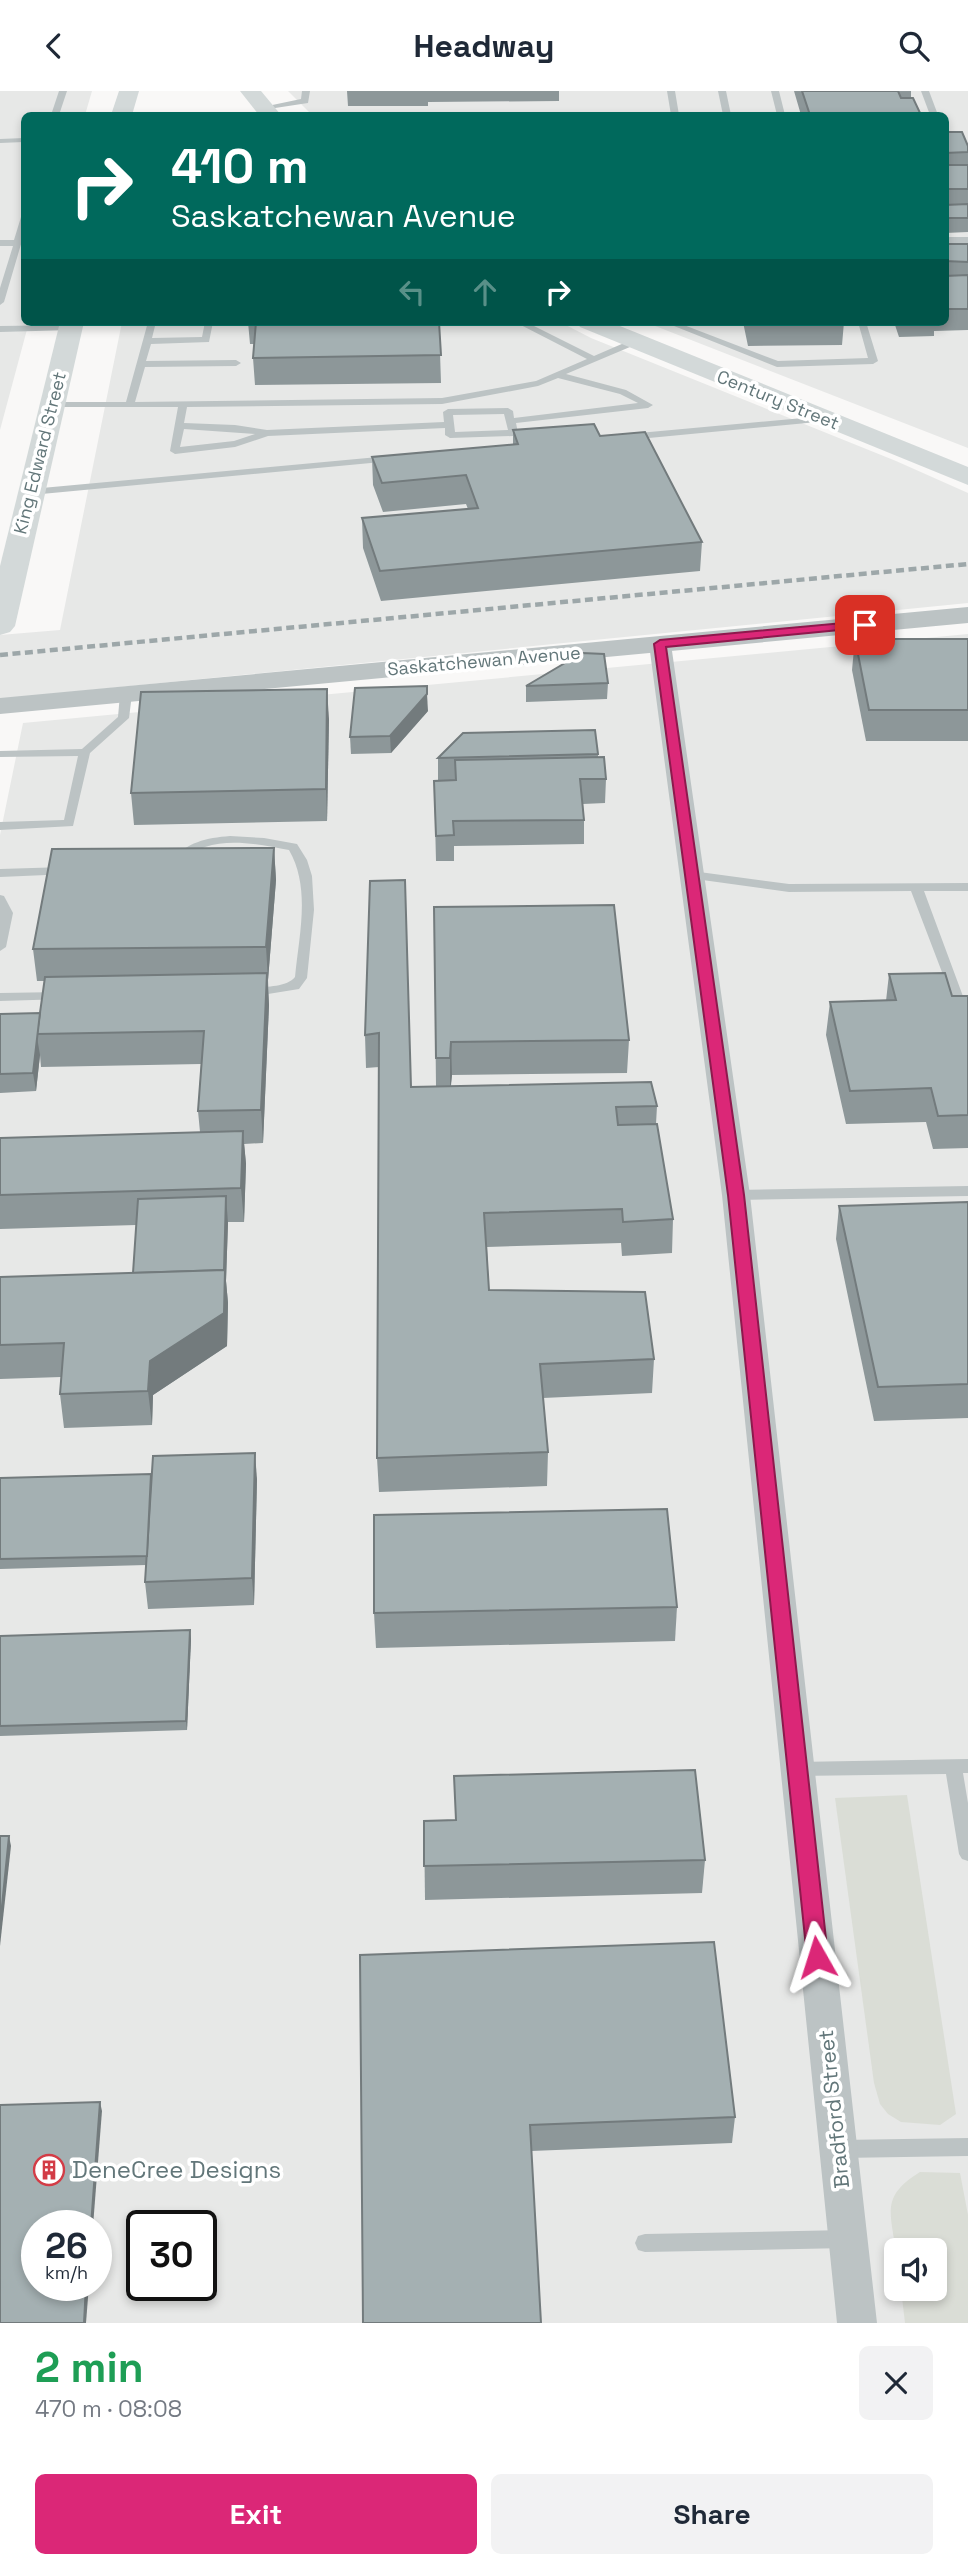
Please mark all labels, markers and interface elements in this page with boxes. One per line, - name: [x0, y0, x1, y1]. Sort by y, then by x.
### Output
- text: Headway: [414, 26, 554, 66]
- icon: back: [35, 27, 73, 65]
- icon: search: [895, 27, 933, 65]
- text: 410 m: [171, 135, 309, 197]
- icon: right: [56, 140, 147, 231]
- text: Saskatchewan Avenue: [171, 196, 516, 236]
- icon: left: [393, 273, 431, 311]
- icon: ahead: [466, 273, 504, 311]
- icon: right: [539, 273, 577, 311]
- street label: Century Street: [714, 365, 843, 434]
- street label: King Edward Street: [8, 369, 71, 537]
- pin: [835, 595, 895, 655]
- icon: arrive: [846, 606, 884, 644]
- street label: Saskatchewan Avenue: [386, 641, 582, 680]
- position arrow: [780, 1920, 854, 1994]
- street label: Bradford Street: [812, 2028, 855, 2190]
- building icon: DeneCree Designs: [32, 2153, 66, 2187]
- place label: DeneCree Designs: [72, 2154, 281, 2185]
- speed limit sign: 30: [126, 2210, 217, 2301]
- text: 26: [45, 2224, 88, 2268]
- map controls: [884, 2238, 947, 2301]
- button: sound: [884, 2238, 947, 2301]
- text: km/h: [45, 2261, 88, 2284]
- text: 2 min: [35, 2341, 144, 2394]
- button: close: [859, 2346, 933, 2420]
- text: 470 m · 08:08: [35, 2394, 182, 2424]
- button: Exit: [35, 2474, 477, 2554]
- button: Share: [491, 2474, 933, 2554]

